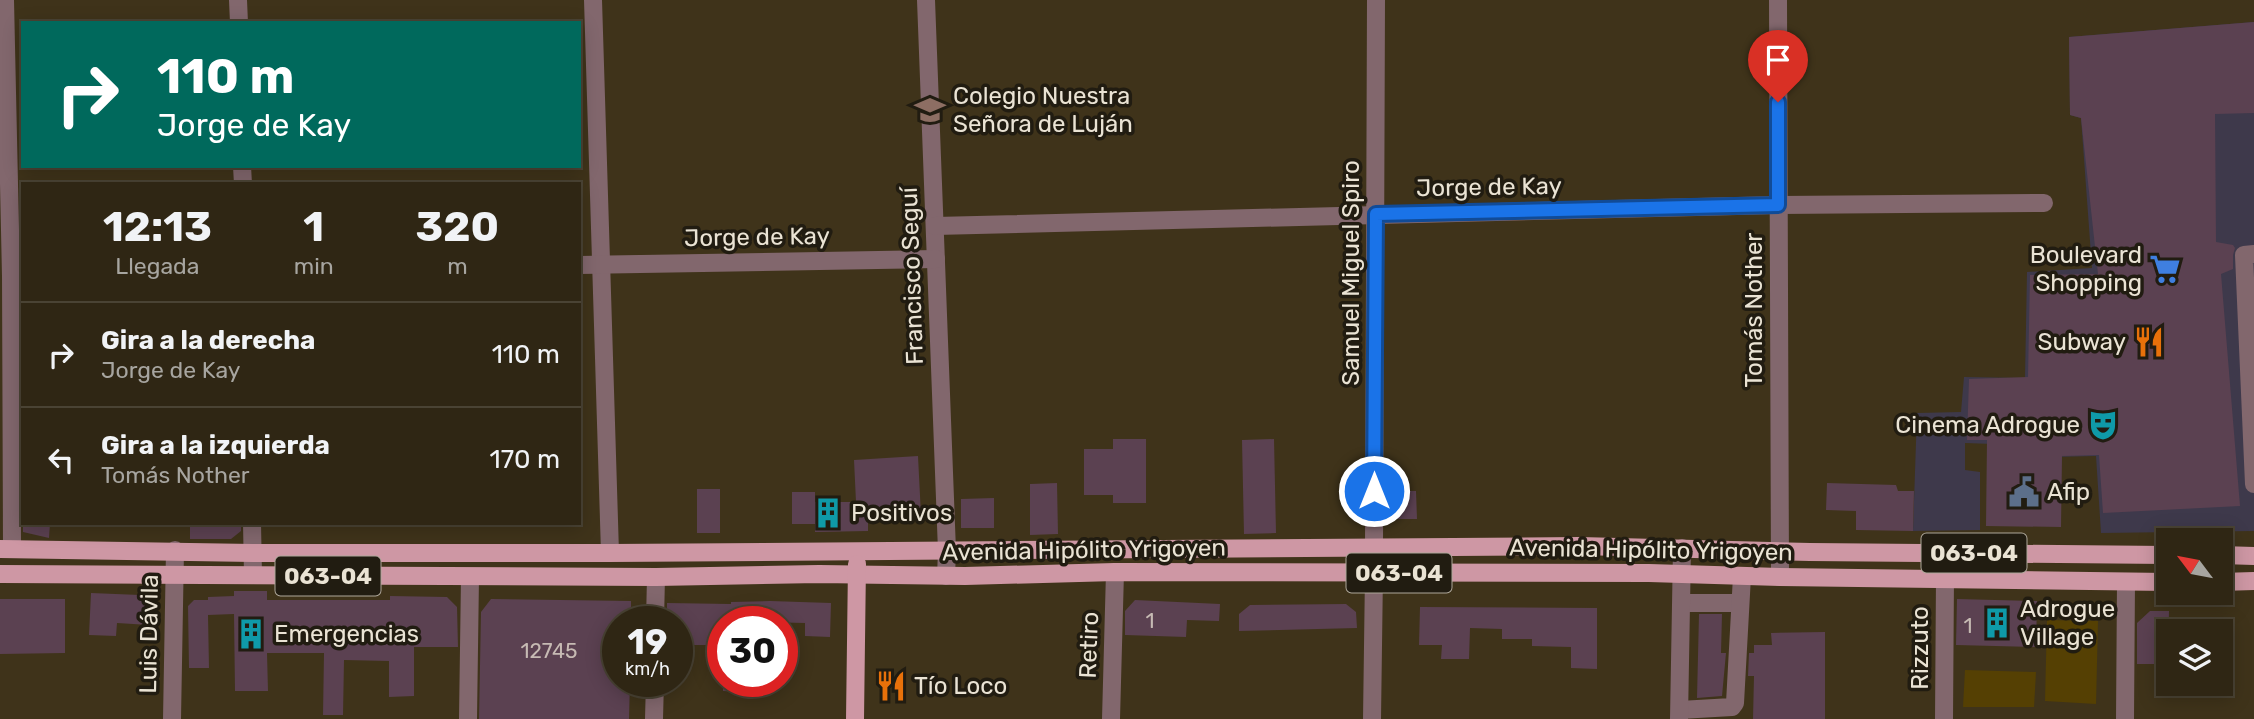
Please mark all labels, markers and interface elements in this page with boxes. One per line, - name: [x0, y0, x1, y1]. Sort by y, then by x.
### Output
- pin: [1748, 30, 1808, 102]
- icon: arrive: [1759, 41, 1797, 79]
- text: 110 m: [157, 47, 294, 105]
- icon: right: [42, 49, 133, 140]
- place label: Colegio Nuestra Señora de Luján: [953, 82, 1133, 138]
- school or university icon: Colegio Nuestra Señora de Luján: [913, 93, 947, 127]
- text: Jorge de Kay: [157, 106, 351, 144]
- street label: Samuel Miguel Spiro: [1337, 160, 1365, 386]
- street label: Jorge de Kay: [1416, 172, 1562, 202]
- street label: Francisco Seguí: [895, 186, 929, 365]
- text: 12:13: [103, 202, 212, 252]
- text: 1: [303, 202, 324, 252]
- text: 320: [416, 202, 499, 252]
- street label: Jorge de Kay: [684, 222, 830, 252]
- street label: Tomás Nother: [1740, 233, 1768, 387]
- place label: Boulevard Shopping: [2030, 241, 2142, 297]
- text: Llegada: [115, 252, 199, 280]
- text: min: [294, 252, 334, 280]
- text: m: [447, 252, 468, 280]
- supermarket icon: Boulevard Shopping: [2148, 252, 2182, 286]
- text: Gira a la derecha: [101, 325, 315, 356]
- restaurant icon: Subway: [2132, 325, 2166, 359]
- place label: Subway: [2038, 328, 2126, 356]
- icon: right: [42, 336, 80, 374]
- text: 110 m: [492, 339, 560, 370]
- text: Jorge de Kay: [101, 356, 241, 384]
- theatre icon: Cinema Adrogue: [2086, 408, 2120, 442]
- place label: Cinema Adrogue: [1895, 411, 2080, 439]
- text: Gira a la izquierda: [101, 430, 330, 461]
- icon: left: [42, 441, 80, 479]
- text: 170 m: [490, 444, 560, 475]
- position arrow: [1337, 454, 1411, 528]
- text: Tomás Nother: [101, 461, 250, 489]
- public building icon: Afip: [2007, 475, 2041, 509]
- place label: Afip: [2047, 478, 2090, 506]
- building icon: Positivos: [811, 496, 845, 530]
- place label: Positivos: [851, 499, 952, 527]
- north arrow: [2156, 528, 2233, 606]
- map controls: [2156, 528, 2233, 696]
- street label: Avenida Hipólito Yrigoyen: [942, 534, 1226, 566]
- street label: Avenida Hipólito Yrigoyen: [1509, 534, 1793, 566]
- road number: 063-04: [1922, 534, 2026, 572]
- road number: 063-04: [1346, 554, 1452, 593]
- road number: 063-04: [276, 556, 380, 596]
- street label: Luis Dávila: [134, 574, 164, 694]
- place label: Adrogue Village: [2020, 595, 2115, 651]
- speed limit sign: 30: [707, 606, 798, 697]
- street label: Rizzuto: [1906, 606, 1934, 690]
- building icon: Adrogue Village: [1980, 606, 2014, 640]
- house number: 1: [1146, 608, 1155, 633]
- street label: Retiro: [1074, 611, 1104, 679]
- house number: 1: [1964, 613, 1973, 638]
- building icon: Emergencias: [234, 617, 268, 651]
- button: layers: [2156, 619, 2233, 696]
- place label: Emergencias: [274, 620, 419, 648]
- text: 19: [628, 621, 667, 663]
- house number: 12745: [521, 638, 577, 663]
- text: km/h: [625, 658, 670, 680]
- restaurant icon: Tío Loco: [874, 669, 908, 703]
- place label: Tío Loco: [914, 672, 1007, 700]

